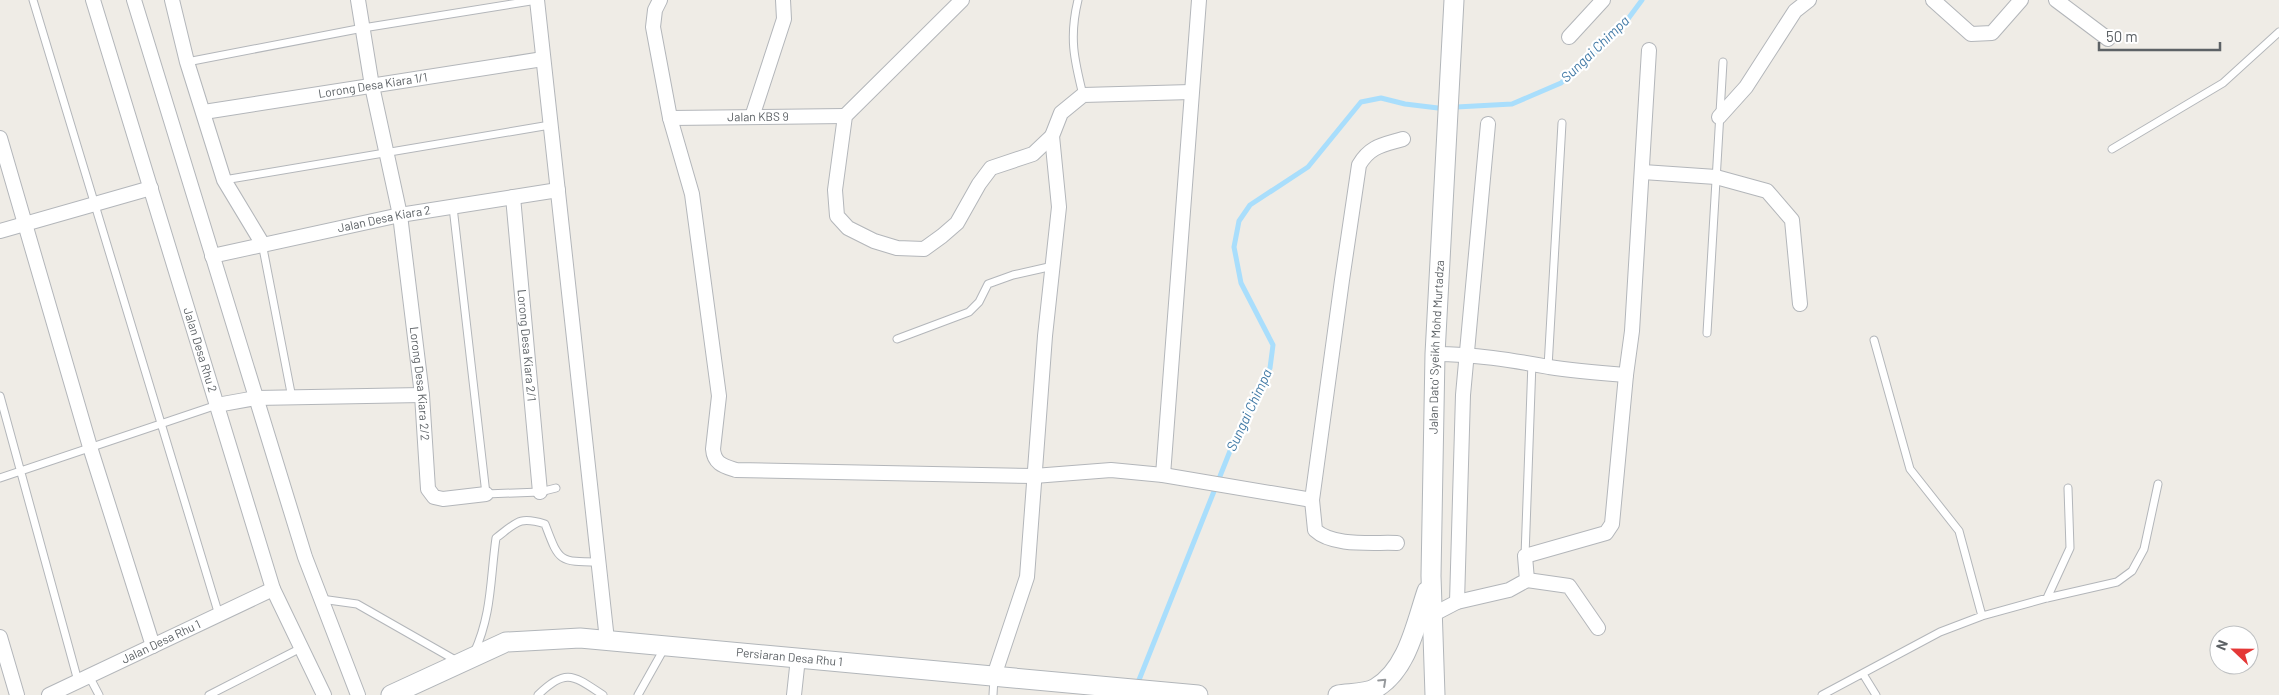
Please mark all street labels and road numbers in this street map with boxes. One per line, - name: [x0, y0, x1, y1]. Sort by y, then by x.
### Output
- street label: Lorong Desa Kiara 1/1: [317, 69, 428, 100]
- street label: Jalan KBS 9: [727, 109, 789, 123]
- street label: Jalan Desa Kiara 2: [336, 202, 432, 234]
- street label: Jalan Dato' Syeikh Mohd Murtadza: [1426, 260, 1446, 434]
- street label: Lorong Desa Kiara 2/1: [515, 289, 540, 402]
- street label: Jalan Desa Rhu 2: [181, 306, 220, 394]
- street label: Lorong Desa Kiara 2/2: [408, 326, 433, 441]
- street label: Jalan Desa Rhu 1: [119, 616, 202, 666]
- street label: Persiaran Desa Rhu 1: [736, 644, 843, 668]

